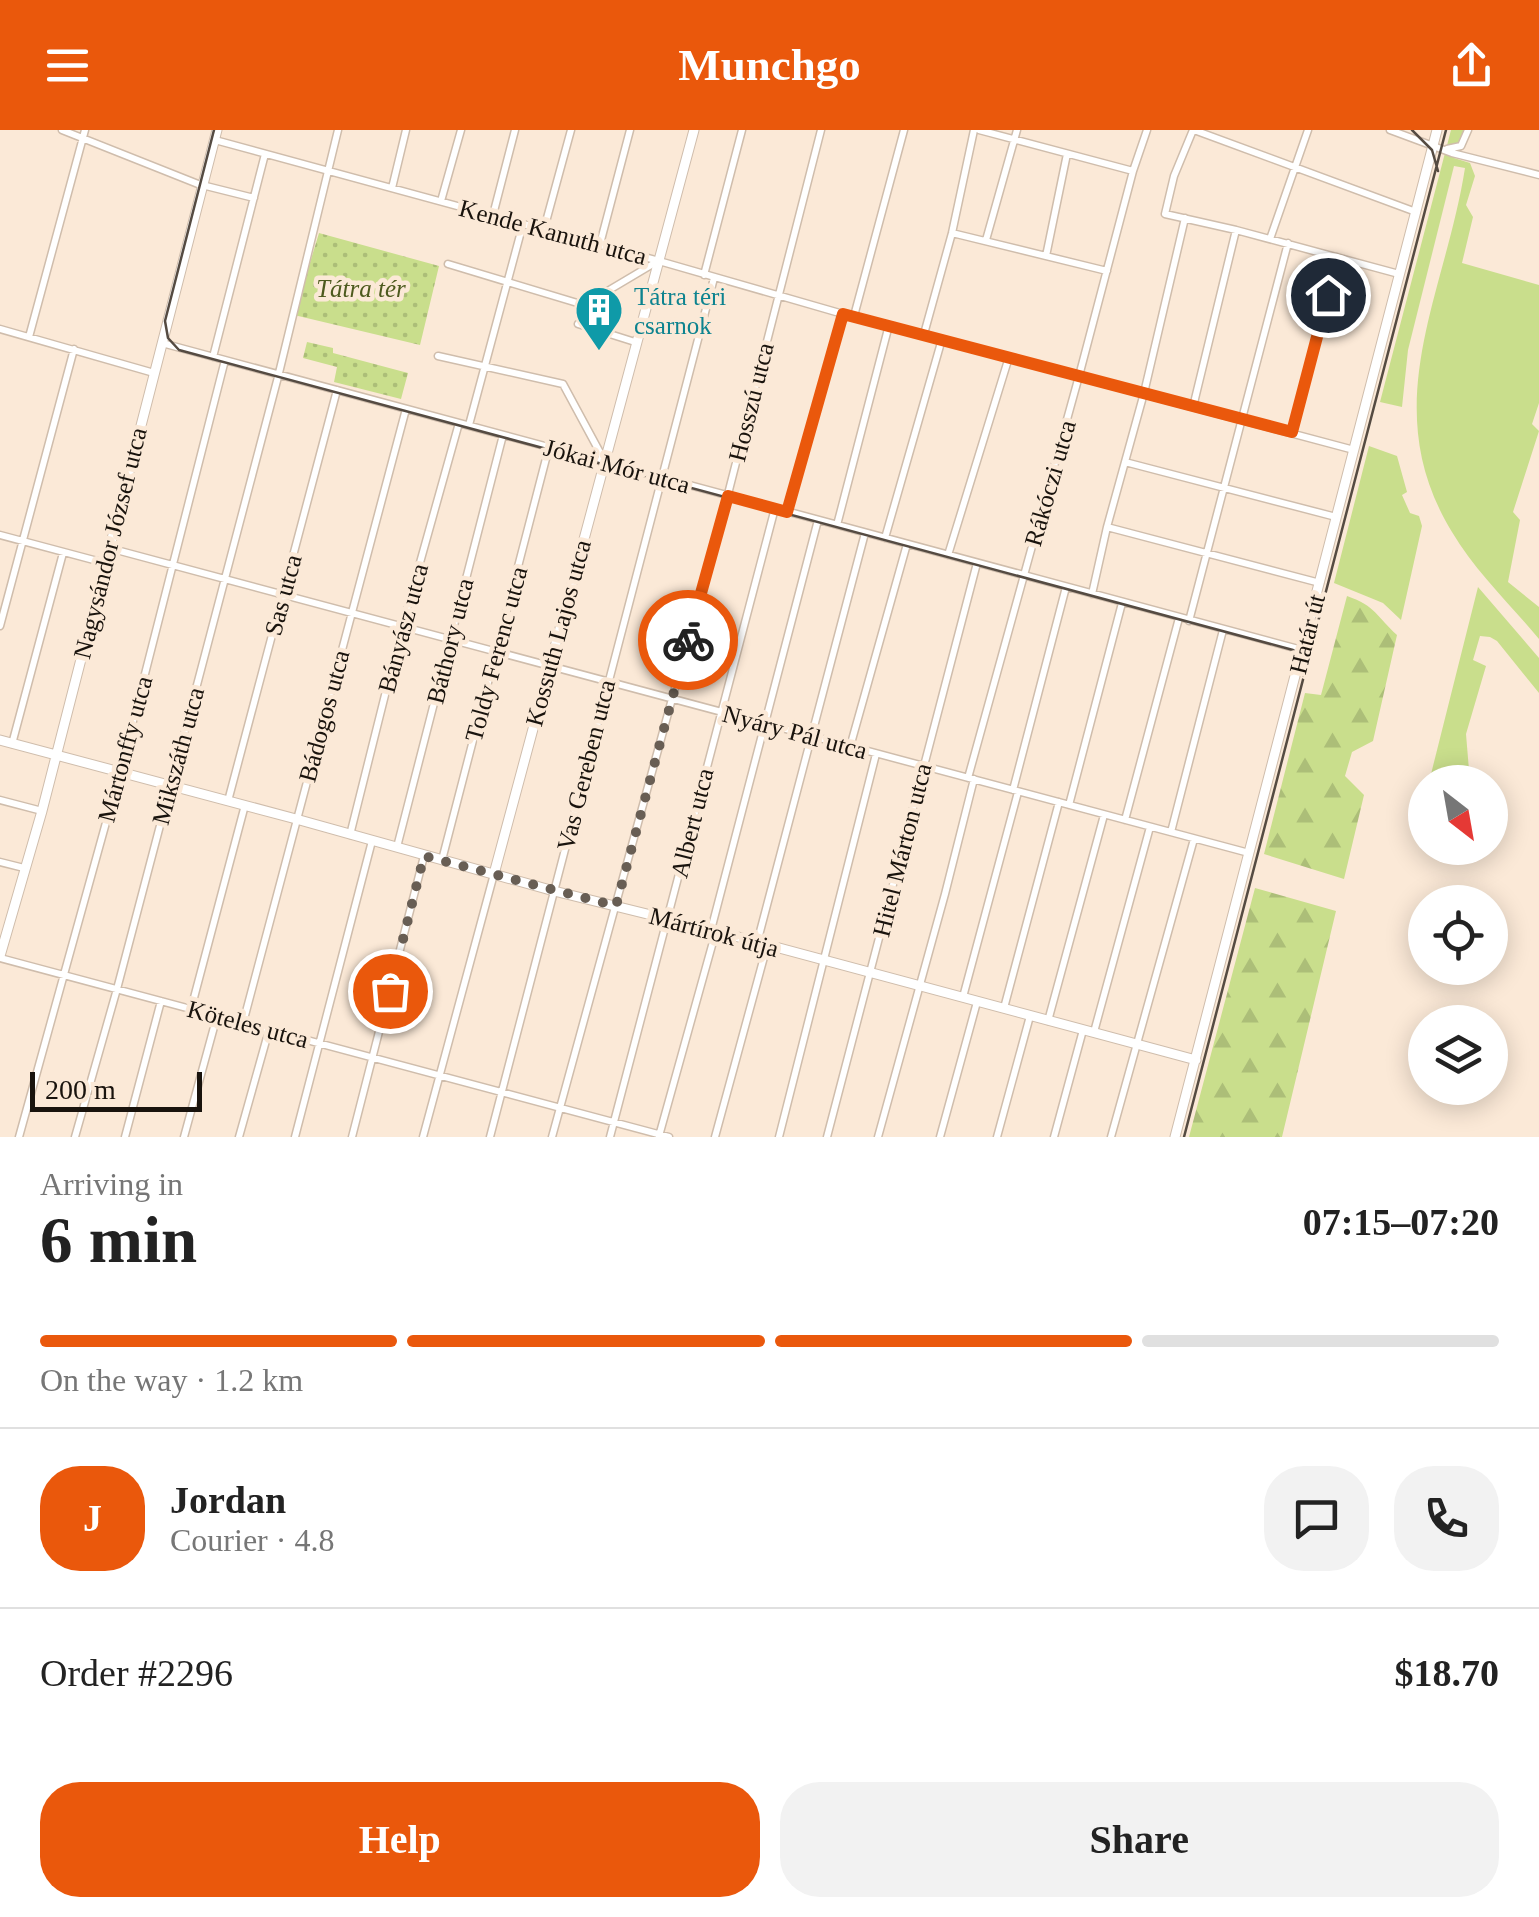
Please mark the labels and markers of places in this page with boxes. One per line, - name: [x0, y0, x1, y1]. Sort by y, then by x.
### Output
- pin: [1286, 253, 1371, 338]
- place label: Tátra téri csarnok: [634, 283, 726, 339]
- building icon: Tátra téri csarnok: [573, 284, 625, 352]
- pin: [348, 949, 433, 1034]

